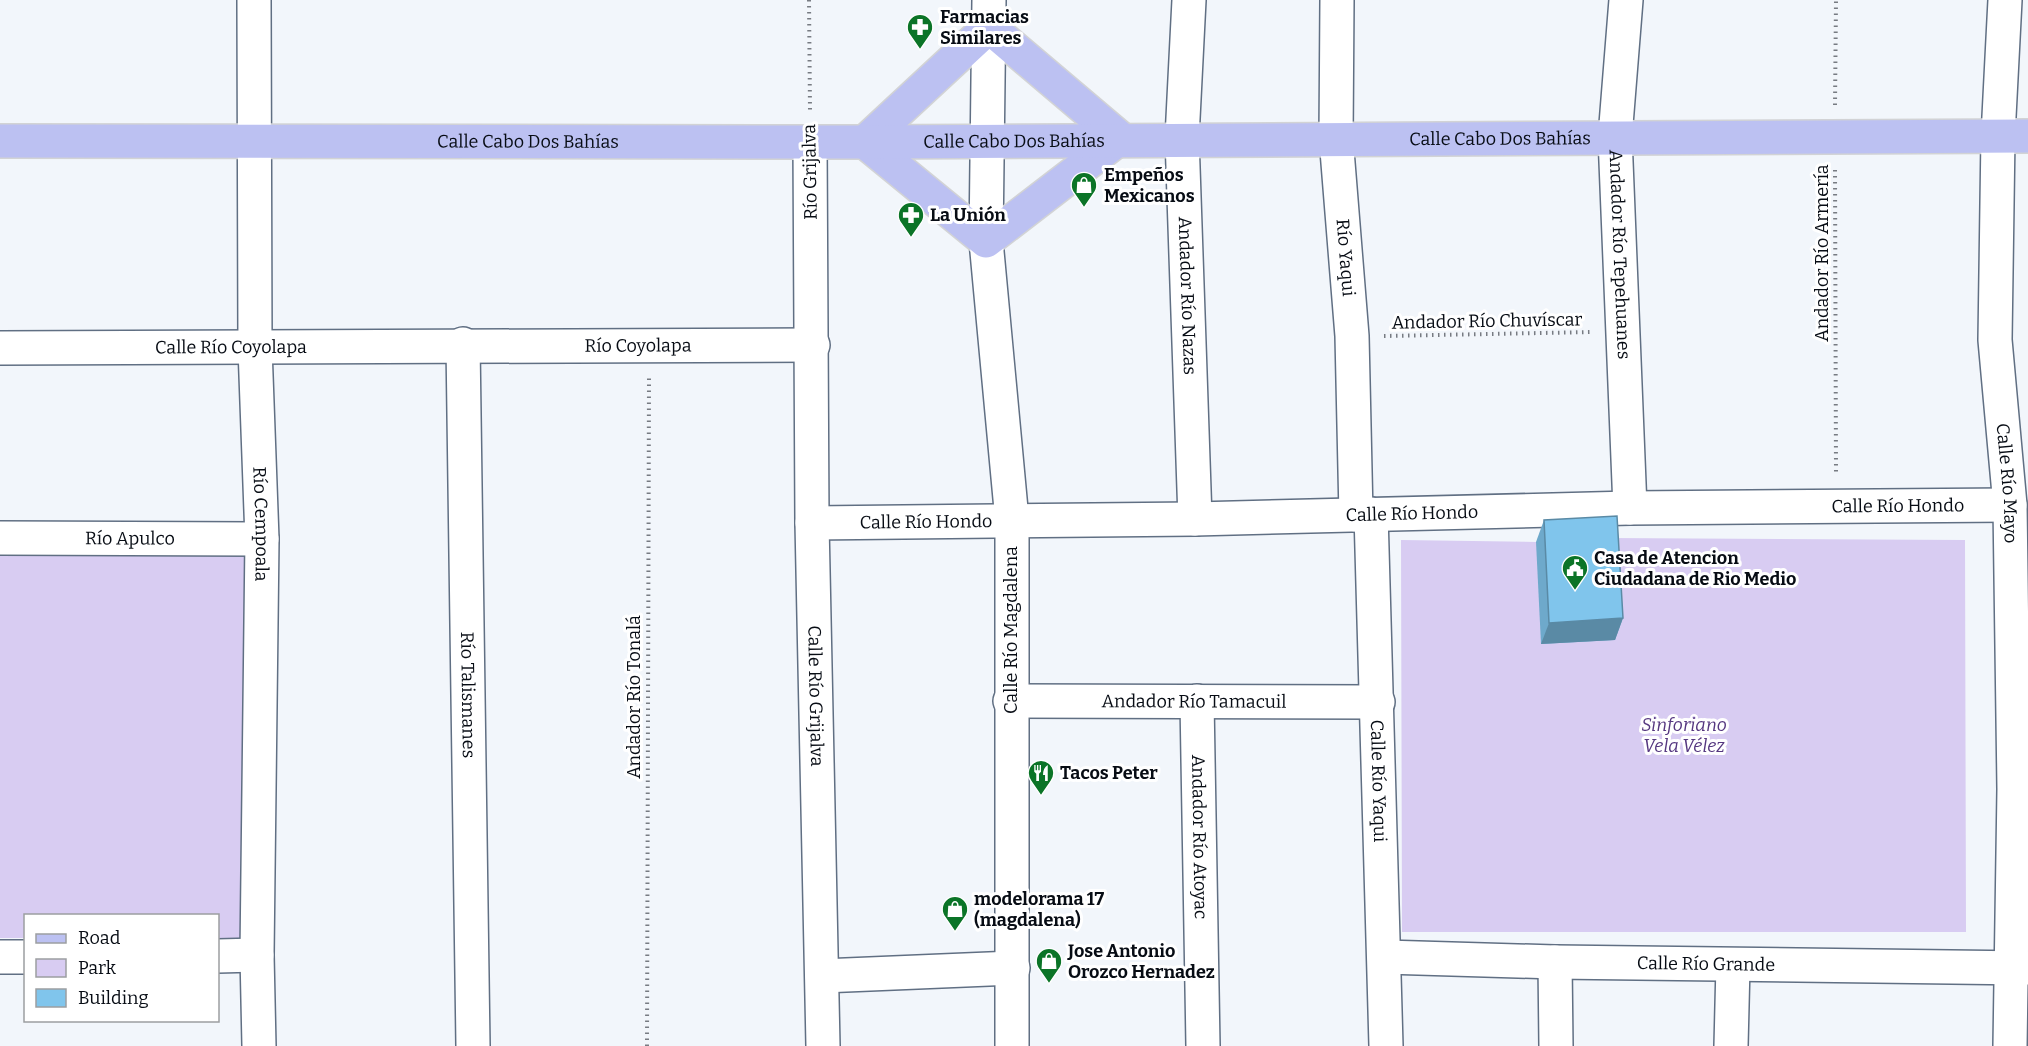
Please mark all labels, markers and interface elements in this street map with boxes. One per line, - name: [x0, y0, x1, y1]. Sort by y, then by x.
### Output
- place label: Farmacias Similares: [940, 6, 1029, 49]
- pharmacy icon: Farmacias Similares: [905, 12, 935, 50]
- street label: Río Grijalva: [798, 124, 822, 220]
- street label: Calle Cabo Dos Bahías: [1409, 127, 1591, 150]
- street label: Calle Cabo Dos Bahías: [923, 130, 1105, 153]
- street label: Calle Cabo Dos Bahías: [437, 131, 619, 153]
- street label: Andador Río Tepehuanes: [1605, 149, 1635, 360]
- place label: Empeños Mexicanos: [1104, 164, 1195, 207]
- street label: Andador Río Armería: [1811, 164, 1833, 342]
- shop icon: Empeños Mexicanos: [1069, 170, 1099, 208]
- pharmacy icon: La Unión: [896, 200, 926, 238]
- place label: La Unión: [930, 204, 1006, 226]
- street label: Andador Río Nazas: [1174, 216, 1201, 375]
- street label: Río Yaqui: [1332, 218, 1360, 297]
- street label: Andador Río Chuvíscar: [1391, 308, 1583, 334]
- street label: Río Coyolapa: [584, 334, 692, 357]
- street label: Calle Río Coyolapa: [155, 336, 307, 358]
- street label: Calle Río Mayo: [1992, 422, 2022, 544]
- street label: Río Cempoala: [248, 466, 273, 582]
- street label: Calle Río Hondo: [1831, 494, 1964, 517]
- street label: Calle Río Hondo: [1345, 501, 1479, 526]
- street label: Calle Río Hondo: [860, 510, 992, 534]
- street label: Río Apulco: [85, 527, 175, 550]
- street label: Calle Río Magdalena: [1000, 546, 1022, 714]
- place label: Casa de Atencion Ciudadana de Rio Medio: [1594, 547, 1796, 590]
- public building icon: Casa de Atencion Ciudadana de Rio Medio: [1560, 553, 1590, 591]
- street label: Andador Río Tonalá: [623, 615, 645, 779]
- street label: Calle Río Grijalva: [803, 625, 828, 767]
- street label: Río Talismanes: [456, 632, 480, 758]
- street label: Andador Río Tamacuil: [1102, 690, 1286, 713]
- park label: Sinforiano Vela Vélez: [1641, 714, 1727, 757]
- street label: Calle Río Yaqui: [1366, 719, 1391, 842]
- street label: Andador Río Atoyac: [1187, 755, 1212, 919]
- restaurant icon: Tacos Peter: [1026, 758, 1056, 796]
- place label: Tacos Peter: [1060, 762, 1158, 784]
- place label: modelorama 17 (magdalena): [974, 888, 1104, 931]
- shop icon: modelorama 17 (magdalena): [940, 894, 970, 932]
- legend: [24, 914, 219, 1022]
- text: Road: [78, 927, 121, 949]
- place label: Jose Antonio Orozco Hernadez: [1067, 940, 1215, 983]
- shop icon: Jose Antonio Orozco Hernadez: [1034, 946, 1064, 984]
- street label: Calle Río Grande: [1637, 952, 1775, 976]
- text: Park: [78, 957, 117, 979]
- text: Building: [78, 987, 149, 1009]

